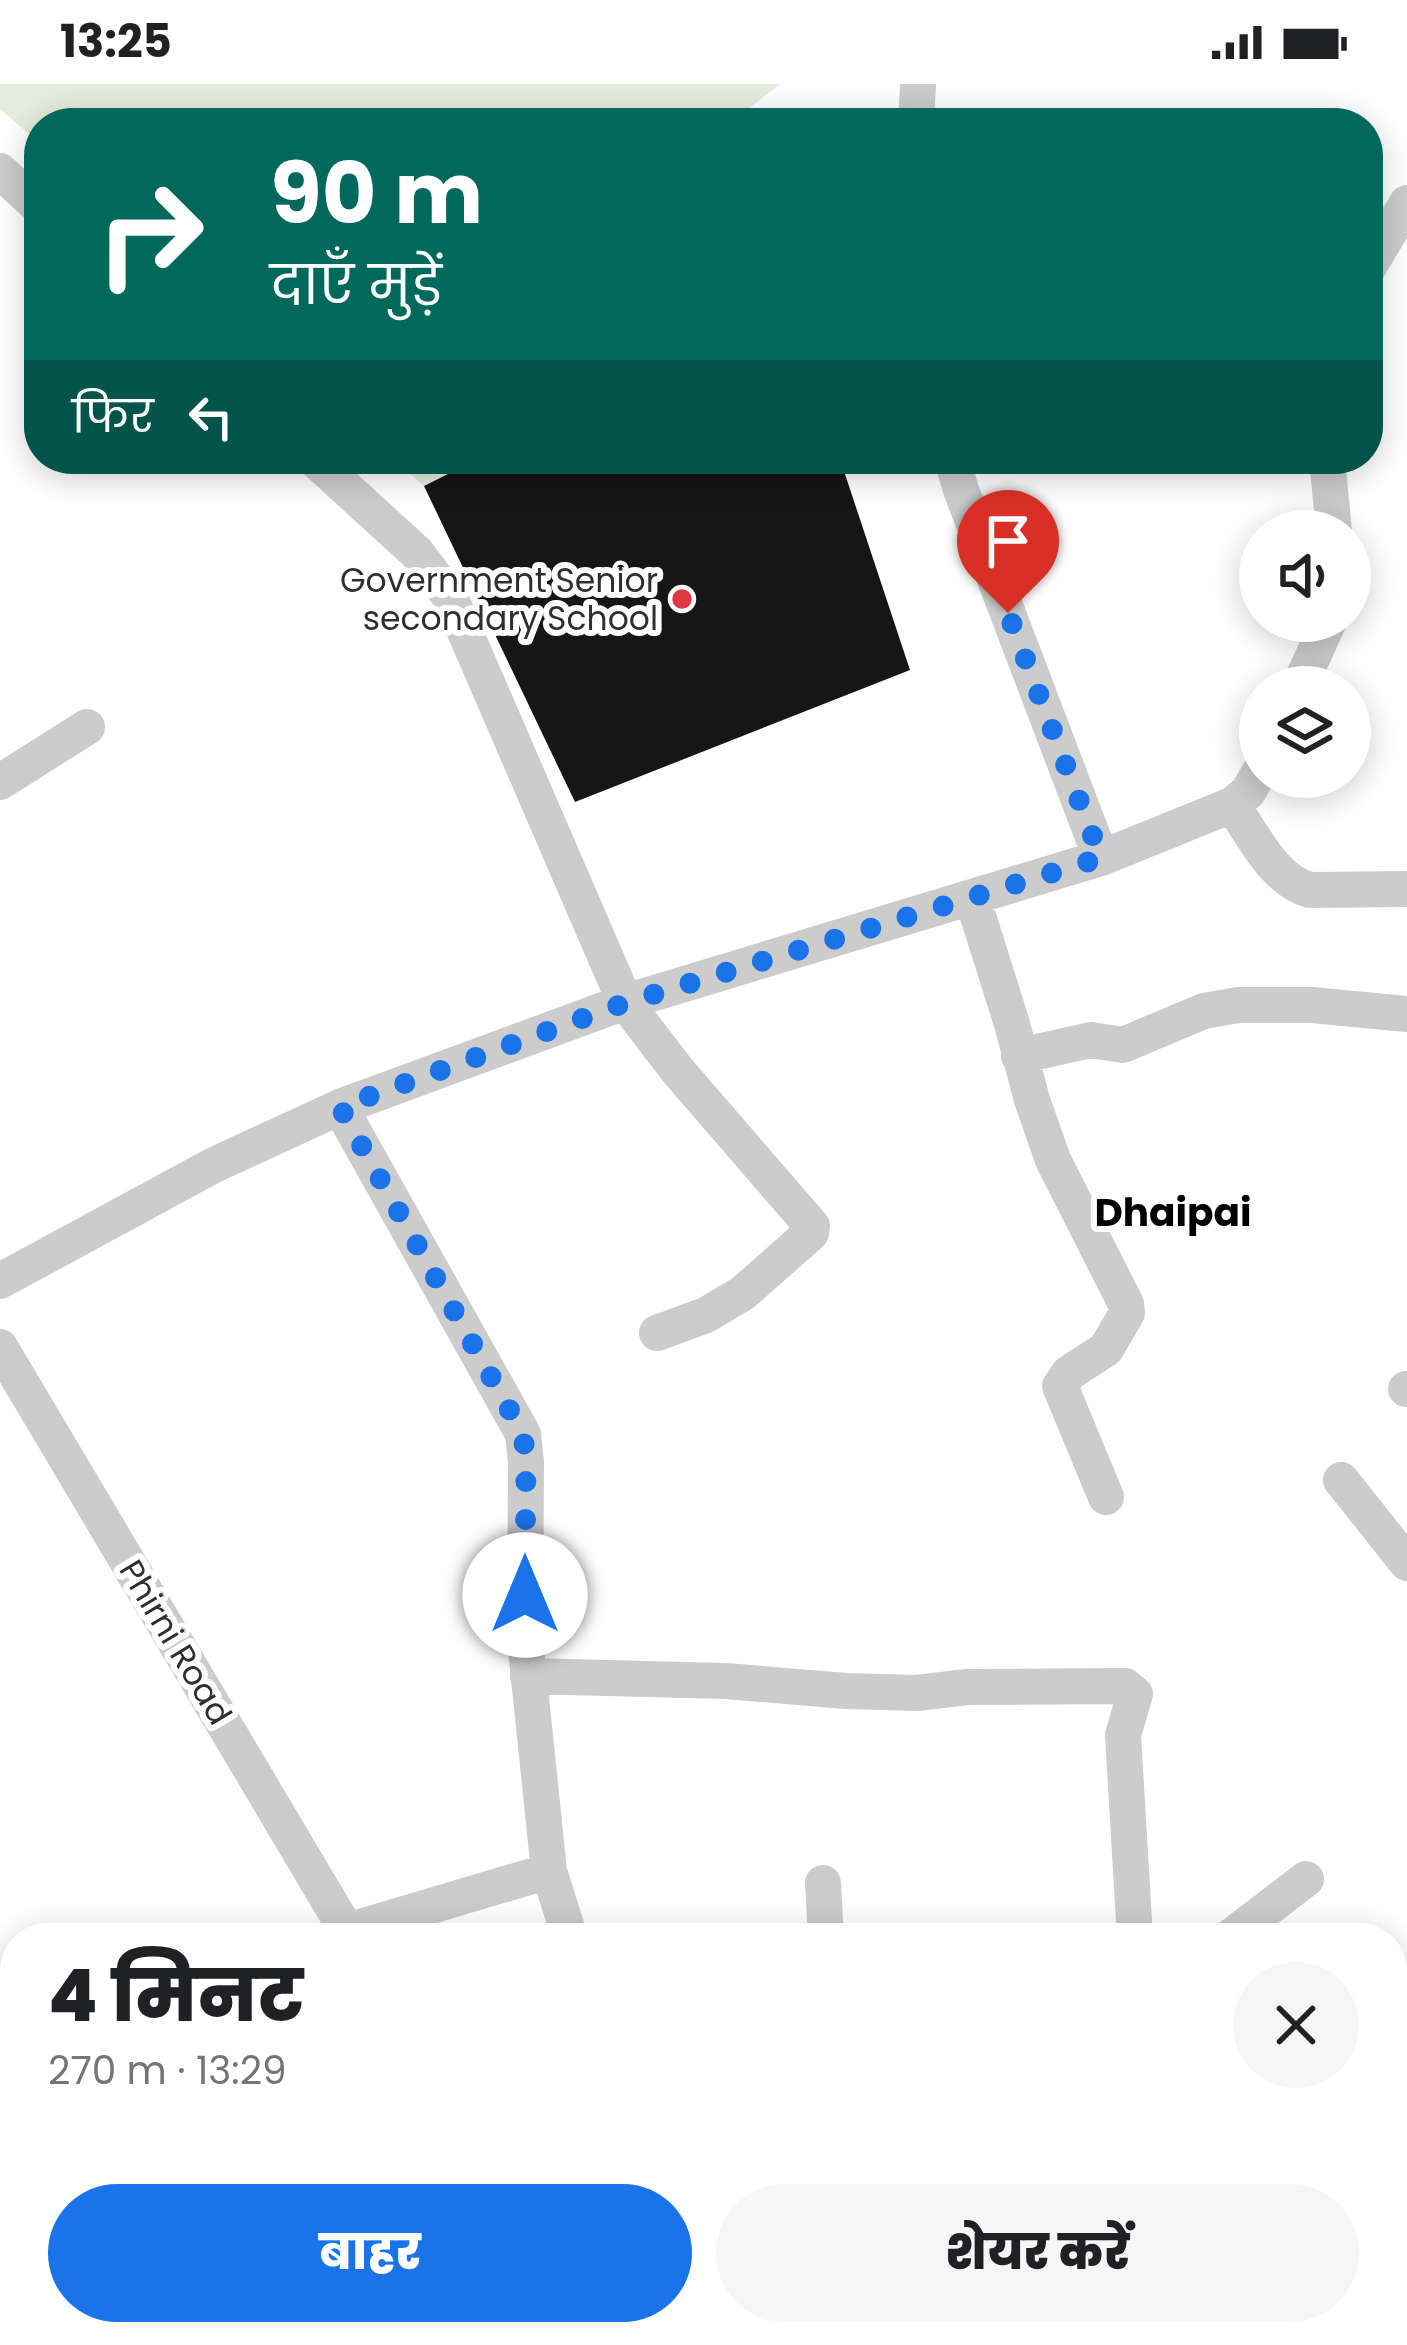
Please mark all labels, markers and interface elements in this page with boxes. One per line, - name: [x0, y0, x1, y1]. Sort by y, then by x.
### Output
- text: 13:25: [60, 10, 172, 73]
- text: 90 m: [270, 135, 483, 252]
- icon: right: [72, 156, 228, 312]
- text: दाएँ मुड़ें: [270, 247, 442, 323]
- icon: left: [178, 384, 244, 450]
- text: फिर: [72, 385, 154, 448]
- pin: [957, 490, 1059, 613]
- icon: arrive: [975, 508, 1041, 574]
- map controls: [1239, 510, 1371, 798]
- button: sound: [1239, 510, 1371, 642]
- place label: Government Senior secondary School: [340, 557, 658, 642]
- marker: Government Senior secondary School: [669, 586, 695, 612]
- button: layers: [1239, 666, 1371, 798]
- district label: Dhaipai: [1094, 1185, 1252, 1240]
- position arrow: [462, 1532, 588, 1658]
- street label: Phirni Road: [108, 1551, 243, 1733]
- text: 4 मिनट: [48, 1945, 303, 2046]
- button: close: [1233, 1962, 1359, 2088]
- text: 270 m · 13:29: [48, 2043, 287, 2098]
- button: बाहर: [48, 2184, 692, 2322]
- button: शेयर करें: [716, 2184, 1359, 2322]

